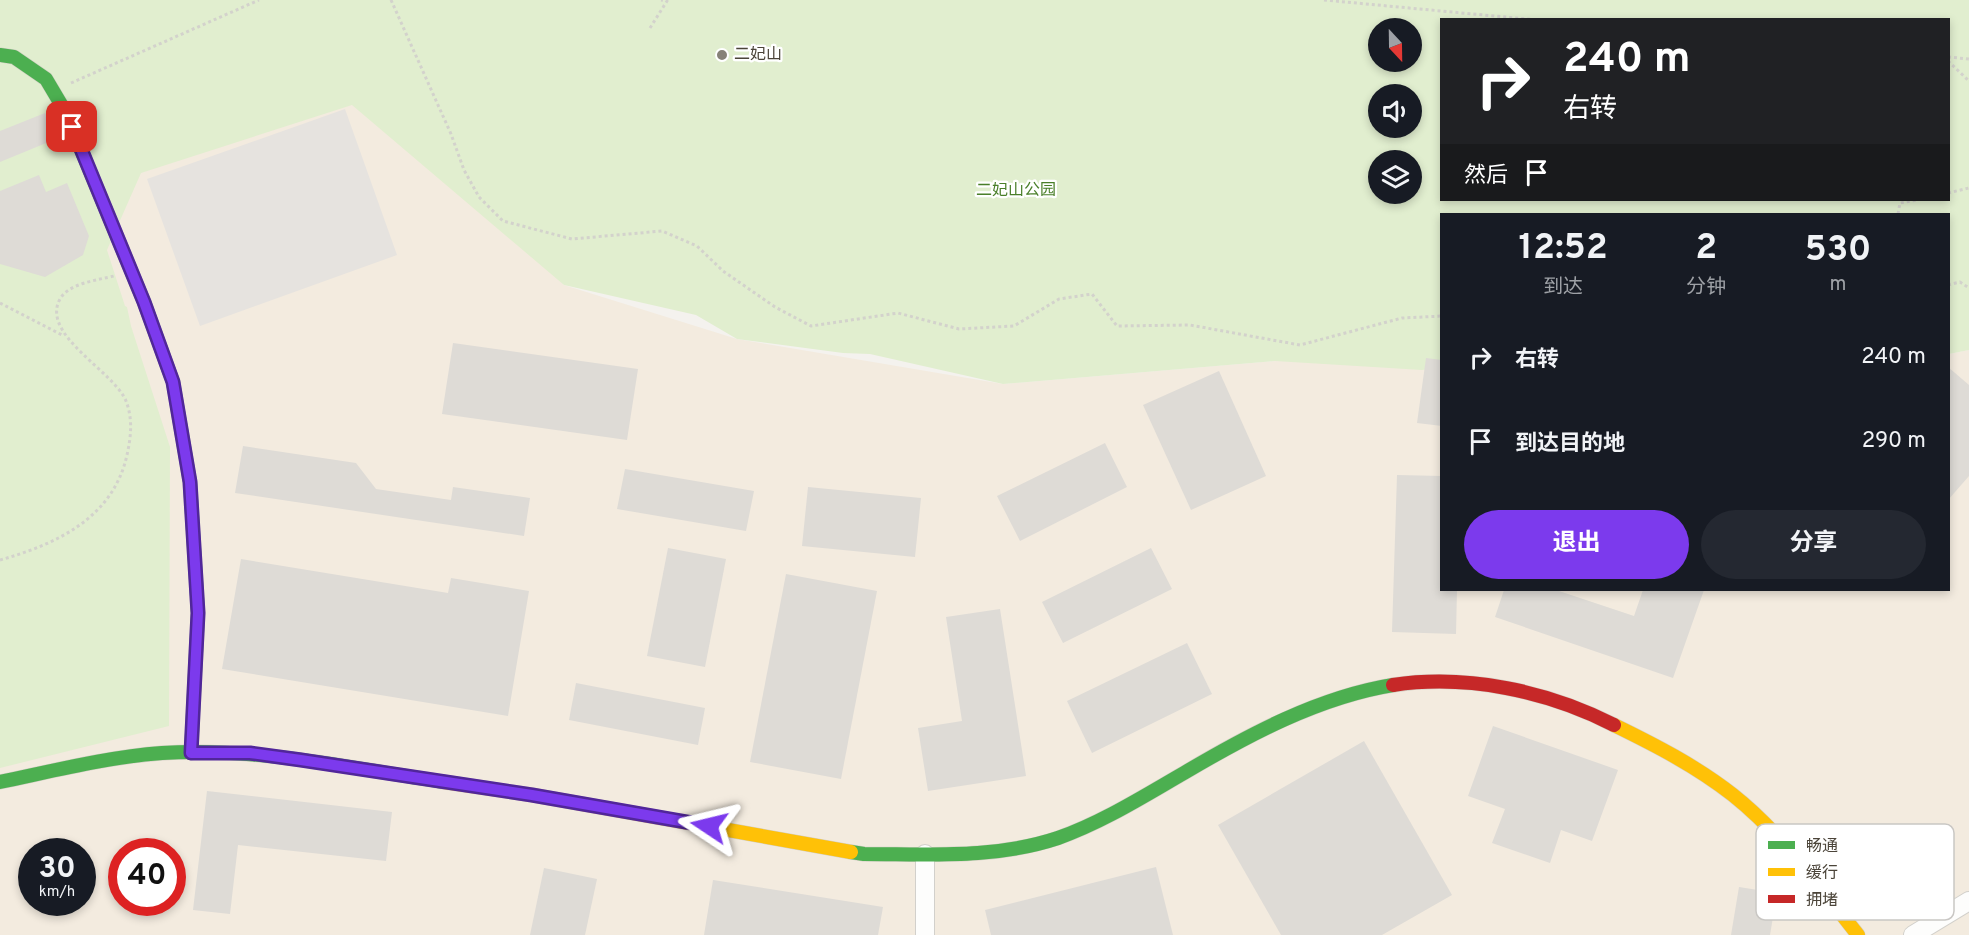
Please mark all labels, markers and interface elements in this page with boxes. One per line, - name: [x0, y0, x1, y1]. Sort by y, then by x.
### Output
- north arrow: [1368, 18, 1422, 72]
- map controls: [1368, 18, 1422, 204]
- text: 240 m: [1563, 34, 1691, 87]
- icon: right: [1464, 42, 1542, 120]
- place label: 二妃山: [734, 45, 782, 65]
- marker: 二妃山: [715, 48, 729, 62]
- button: sound: [1368, 84, 1422, 138]
- text: 右转: [1563, 93, 1617, 127]
- pin: [46, 101, 97, 152]
- icon: arrive: [55, 110, 88, 143]
- button: layers: [1368, 150, 1422, 204]
- icon: arrive: [1520, 156, 1553, 189]
- text: 然后: [1464, 163, 1508, 190]
- park label: 二妃山公园: [976, 181, 1056, 201]
- text: 12:52: [1519, 226, 1608, 272]
- text: 2: [1695, 226, 1717, 272]
- text: 530: [1805, 228, 1871, 274]
- text: m: [1830, 272, 1847, 298]
- text: 到达: [1543, 275, 1583, 301]
- text: 分钟: [1686, 275, 1726, 301]
- icon: right: [1464, 341, 1497, 374]
- text: 240 m: [1861, 344, 1926, 371]
- text: 右转: [1515, 347, 1559, 374]
- icon: arrive: [1464, 425, 1497, 458]
- text: 290 m: [1862, 428, 1926, 455]
- text: 到达目的地: [1515, 431, 1625, 458]
- button: 退出: [1464, 510, 1689, 579]
- button: 分享: [1701, 510, 1926, 579]
- position arrow: [677, 794, 741, 858]
- legend: [1756, 824, 1954, 920]
- text: 畅通: [1806, 837, 1838, 857]
- speed limit sign: 40: [108, 838, 186, 916]
- text: 30: [38, 851, 76, 888]
- text: 缓行: [1806, 864, 1838, 884]
- text: km/h: [39, 883, 75, 902]
- text: 拥堵: [1806, 891, 1838, 911]

